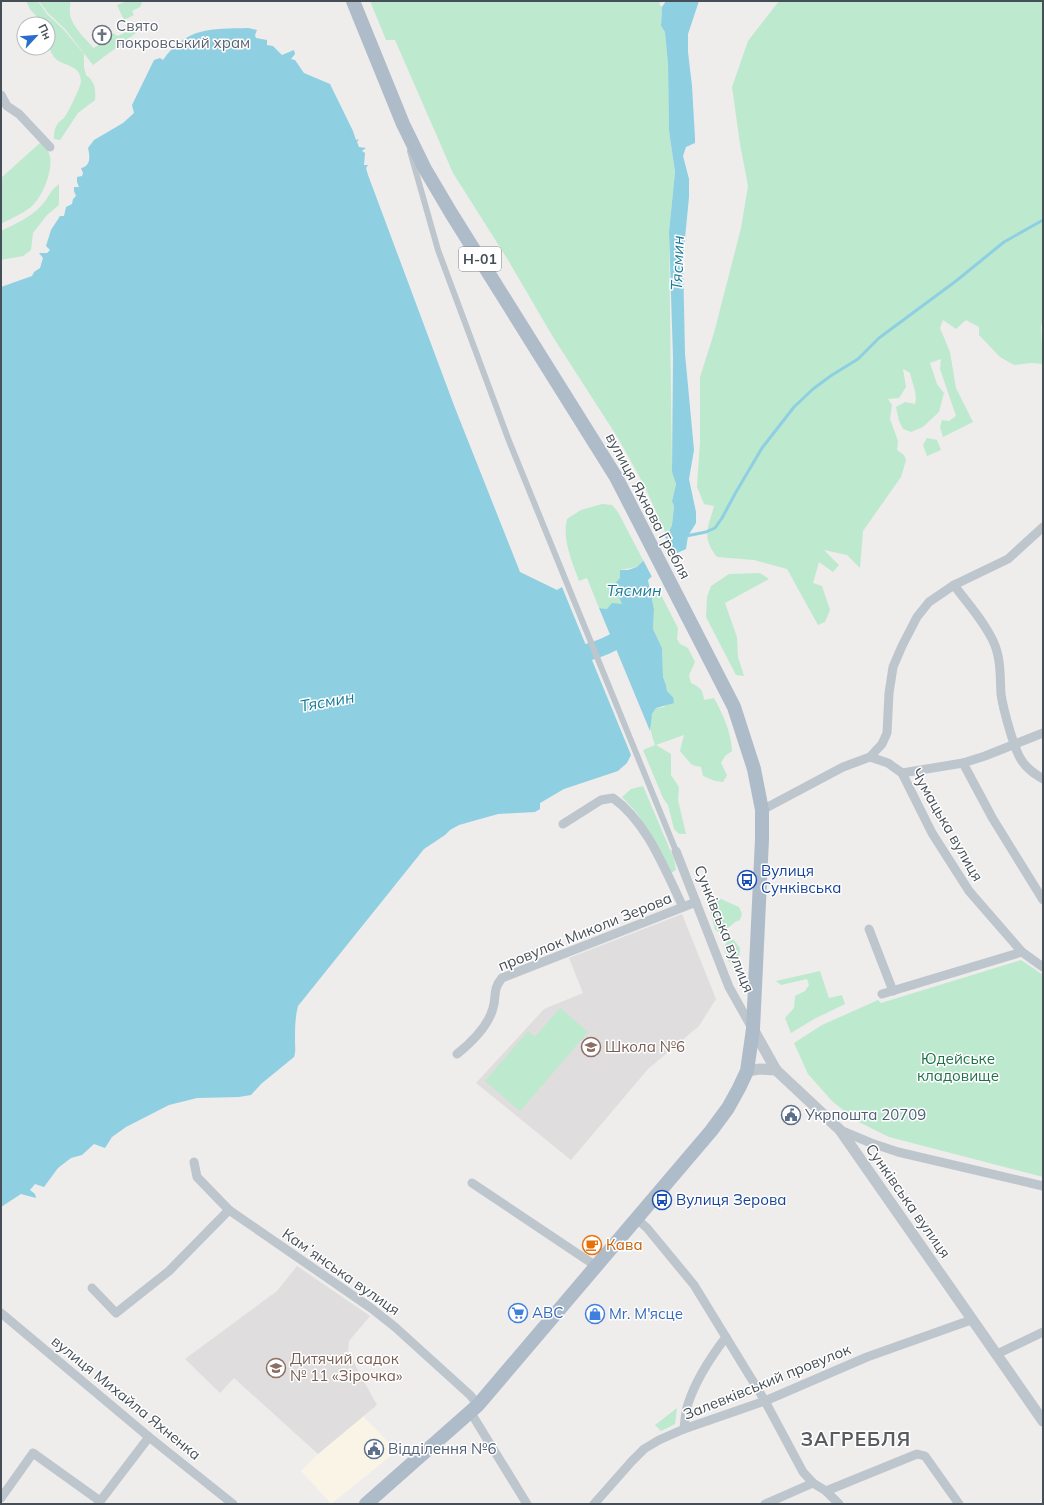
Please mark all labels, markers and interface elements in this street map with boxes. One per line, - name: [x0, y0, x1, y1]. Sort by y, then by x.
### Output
- north arrow: [16, 16, 56, 56]
- place label: Свято покровський храм: [116, 16, 250, 52]
- text: Пн: [35, 22, 55, 42]
- church icon: Свято покровський храм: [91, 24, 113, 46]
- water label: Тясмин: [666, 235, 688, 291]
- road number: Н-01: [459, 247, 501, 271]
- street label: вулиця Яхнова Гребля: [602, 429, 695, 582]
- water label: Тясмин: [606, 580, 662, 600]
- water label: Тясмин: [298, 686, 356, 716]
- street label: Чумацька вулиця: [907, 765, 988, 885]
- place label: Вулиця Сунківська: [761, 861, 841, 897]
- street label: Сунківська вулиця: [690, 862, 759, 995]
- bus stop icon: Вулиця Сунківська: [736, 869, 758, 891]
- street label: провулок Миколи Зерова: [495, 888, 675, 975]
- school or university icon: Школа №6: [580, 1036, 602, 1058]
- place label: Школа №6: [605, 1037, 685, 1056]
- park label: Юдейське кладовище: [917, 1049, 999, 1085]
- public building icon: Укрпошта 20709: [780, 1104, 802, 1126]
- place label: Укрпошта 20709: [804, 1105, 926, 1124]
- street label: Сунківська вулиця: [862, 1140, 955, 1262]
- bus stop icon: Вулиця Зерова: [651, 1189, 673, 1211]
- place label: Вулиця Зерова: [676, 1190, 786, 1209]
- street label: Камʼянська вулиця: [279, 1224, 404, 1319]
- cafe icon: Кава: [581, 1234, 603, 1256]
- place label: Кава: [606, 1235, 643, 1254]
- supermarket icon: ABC: [507, 1302, 529, 1324]
- place label: ABC: [532, 1303, 564, 1322]
- shop icon: Mr. М'ясце: [584, 1303, 606, 1325]
- place label: Mr. М'ясце: [609, 1304, 683, 1323]
- street label: вулиця Михайла Яхненка: [48, 1331, 205, 1464]
- street label: Залевківський провулок: [680, 1339, 854, 1424]
- place label: Дитячий садок № 11 «Зірочка»: [290, 1349, 403, 1385]
- school or university icon: Дитячий садок № 11 «Зірочка»: [265, 1357, 287, 1379]
- district label: ЗАГРЕБЛЯ: [801, 1427, 911, 1451]
- public building icon: Відділення №6: [363, 1438, 385, 1460]
- place label: Відділення №6: [388, 1439, 496, 1458]

